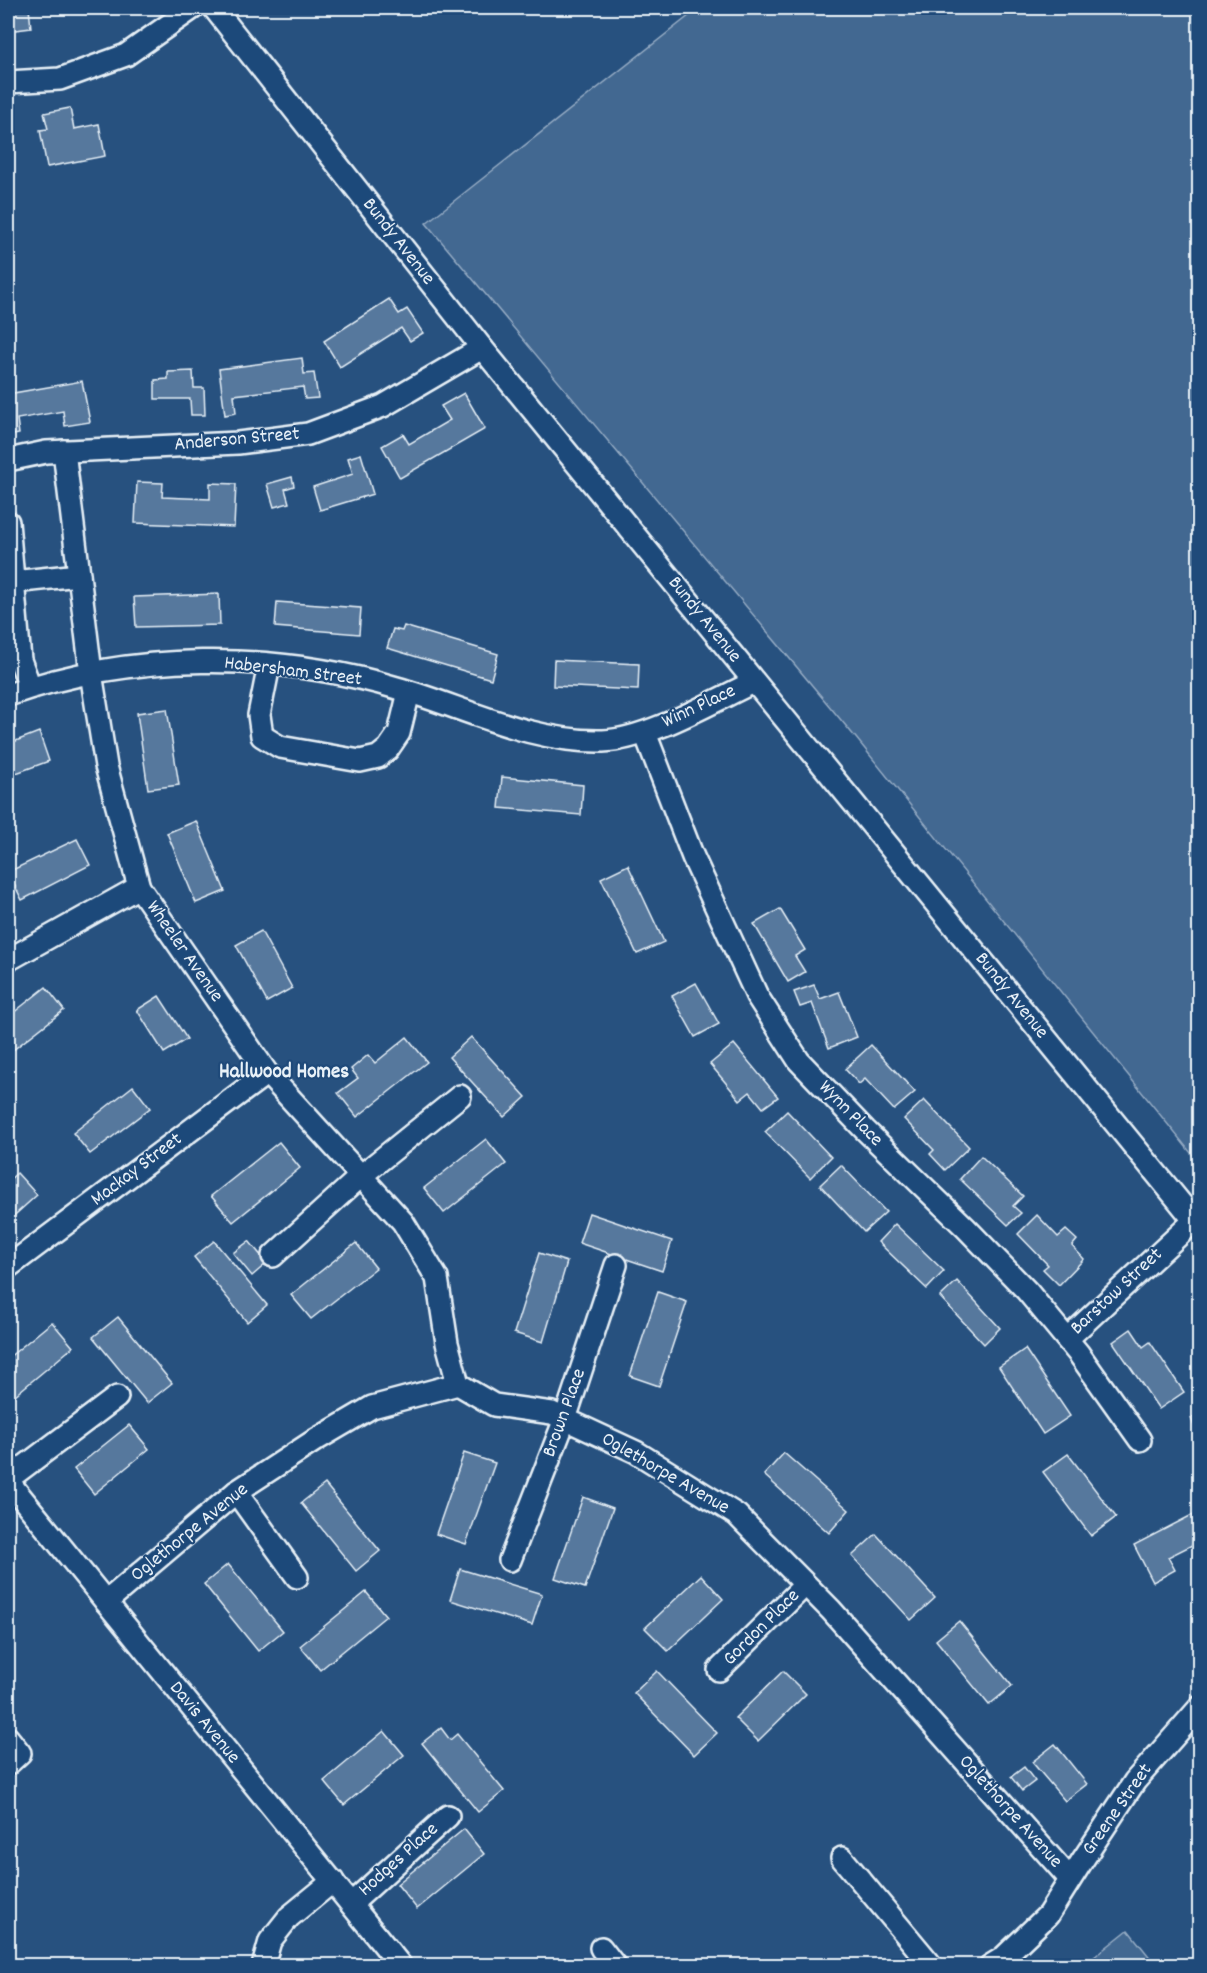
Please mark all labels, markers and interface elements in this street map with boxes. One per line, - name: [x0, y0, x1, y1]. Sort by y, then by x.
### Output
- street label: Bundy Avenue: [355, 192, 441, 292]
- street label: Anderson Street: [173, 421, 301, 459]
- street label: Bundy Avenue: [660, 571, 748, 669]
- street label: Habersham Street: [223, 650, 363, 694]
- street label: Winn Place: [658, 678, 741, 736]
- street label: Wheeler Avenue: [139, 895, 230, 1009]
- street label: Bundy Avenue: [967, 947, 1055, 1045]
- district label: Hallwood Homes: [219, 1058, 349, 1088]
- street label: Wynn Place: [811, 1075, 889, 1154]
- street label: Mackay Street: [85, 1126, 189, 1214]
- street label: Barstow Street: [1065, 1242, 1169, 1342]
- street label: Brown Place: [536, 1365, 594, 1461]
- street label: Oglethorpe Avenue: [596, 1426, 735, 1522]
- street label: Oglethorpe Avenue: [125, 1477, 255, 1589]
- street label: Gordon Place: [717, 1583, 807, 1673]
- street label: Davis Avenue: [162, 1676, 246, 1771]
- street label: Oglethorpe Avenue: [951, 1749, 1069, 1875]
- street label: Greene Street: [1076, 1758, 1160, 1862]
- street label: Hodges Place: [353, 1816, 445, 1904]

